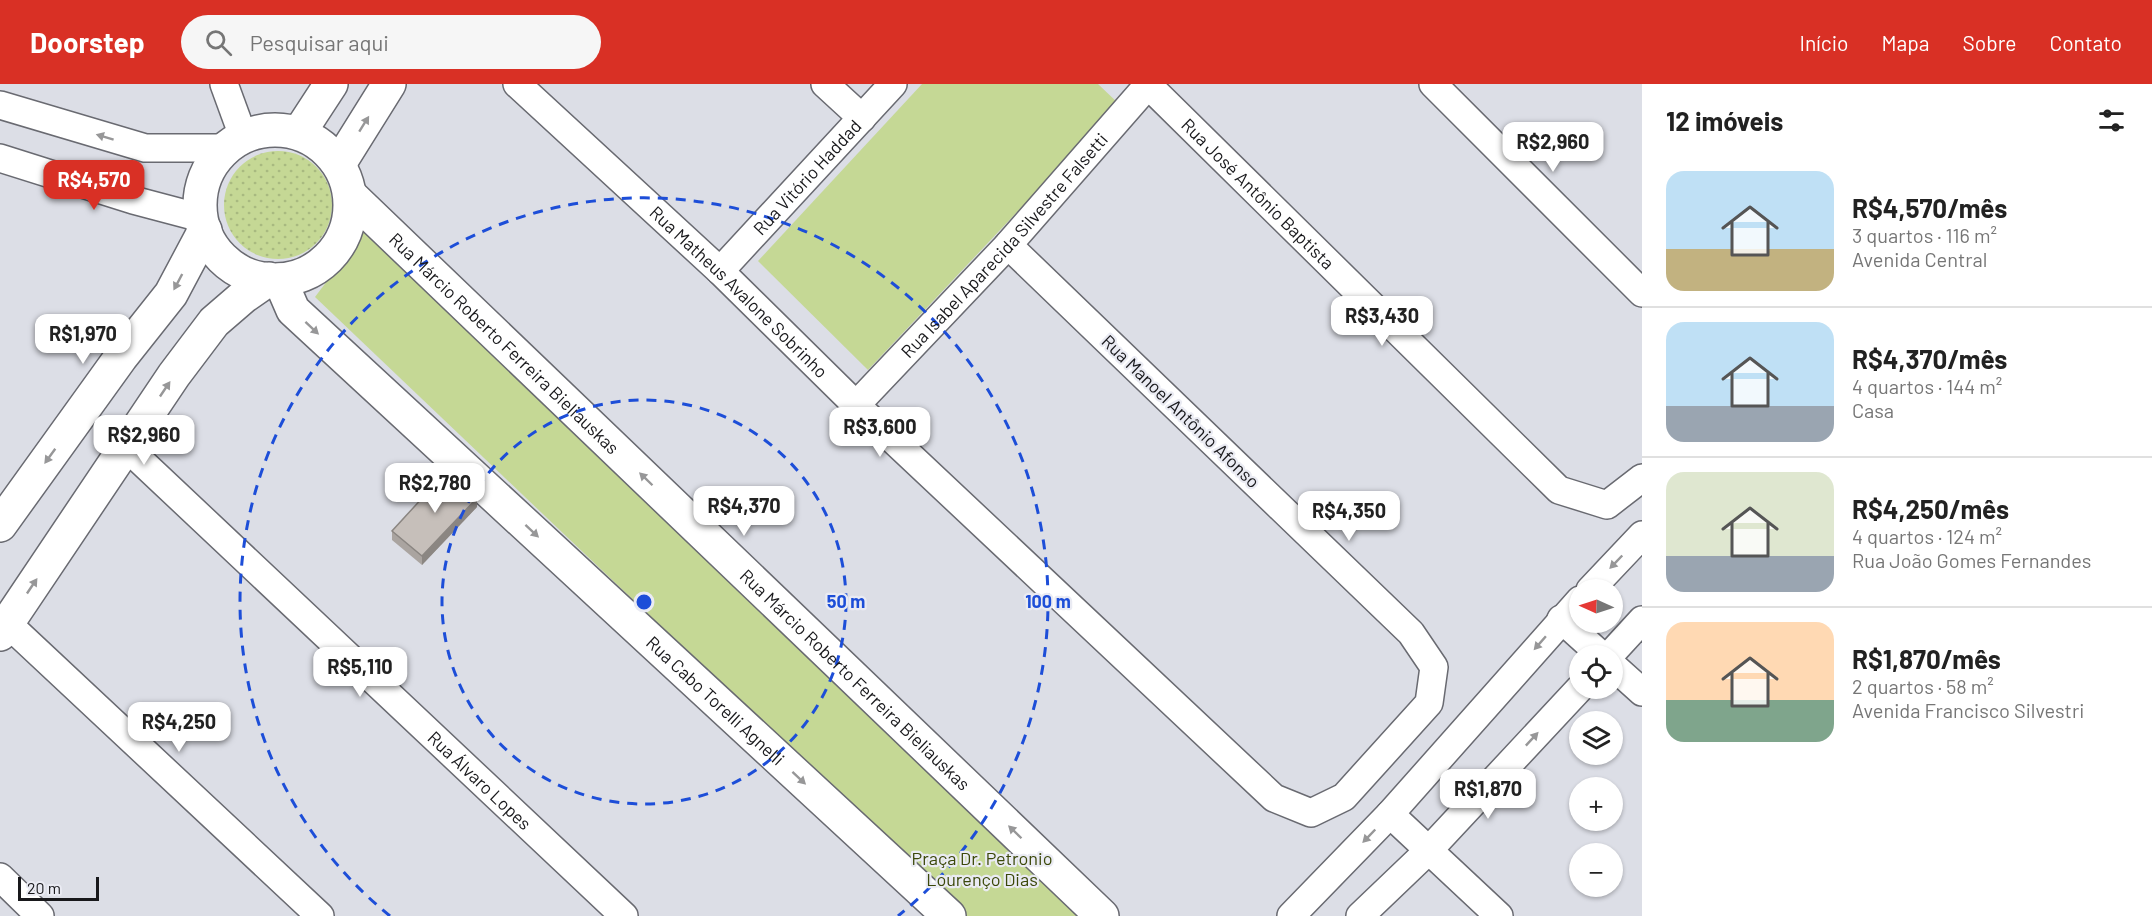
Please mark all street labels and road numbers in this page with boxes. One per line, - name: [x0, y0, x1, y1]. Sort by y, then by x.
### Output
- street label: Rua José Antônio Baptista: [1177, 113, 1339, 274]
- street label: Rua Vitório Haddad: [748, 115, 866, 239]
- street label: Rua Isabel Aparecida Silvestre Falsetti: [896, 128, 1112, 362]
- street label: Rua Matheus Avalone Sobrinho: [645, 201, 833, 382]
- street label: Rua Márcio Roberto Ferreira Bieliauskas: [385, 228, 624, 458]
- street label: Rua Manoel Antônio Afonso: [1098, 330, 1264, 492]
- street label: Rua Márcio Roberto Ferreira Bieliauskas: [736, 564, 975, 795]
- street label: Rua Cabo Torelli Agnelli: [642, 631, 789, 770]
- street label: Rua Álvaro Lopes: [423, 726, 536, 834]

